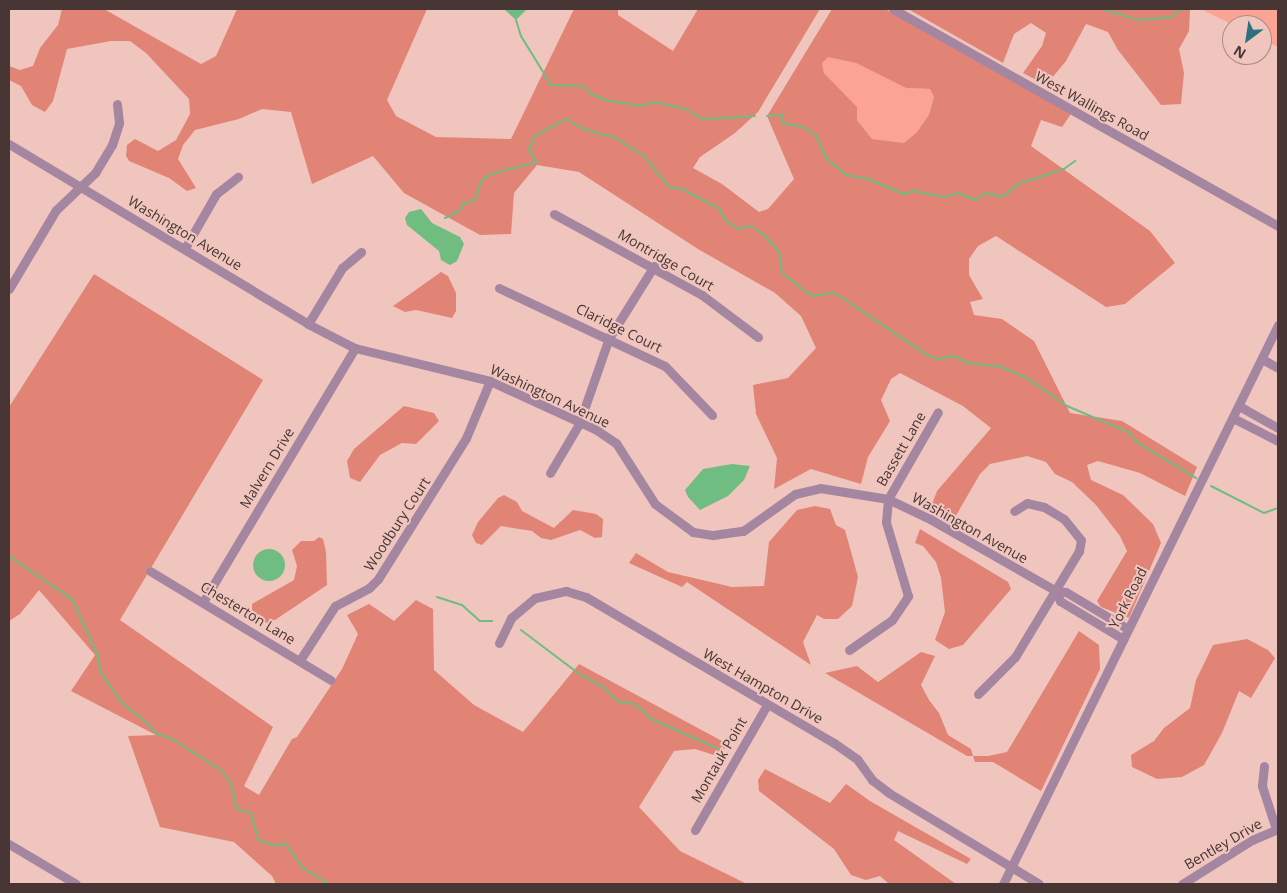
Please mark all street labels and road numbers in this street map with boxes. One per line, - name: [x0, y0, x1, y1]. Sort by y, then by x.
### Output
- street label: West Wallings Road: [1032, 68, 1152, 144]
- street label: Washington Avenue: [125, 192, 245, 274]
- street label: Montridge Court: [615, 226, 717, 294]
- street label: Claridge Court: [573, 300, 665, 356]
- street label: Washington Avenue: [488, 361, 612, 431]
- street label: Bassett Lane: [873, 409, 929, 489]
- street label: Malvern Drive: [236, 425, 298, 511]
- street label: Woodbury Court: [360, 474, 434, 574]
- street label: Washington Avenue: [909, 489, 1031, 567]
- street label: York Road: [1105, 565, 1151, 631]
- street label: Chesterton Lane: [198, 578, 298, 648]
- street label: West Hampton Drive: [700, 645, 826, 727]
- street label: Montauk Point: [688, 714, 750, 806]
- street label: Bentley Drive: [1181, 815, 1265, 873]

